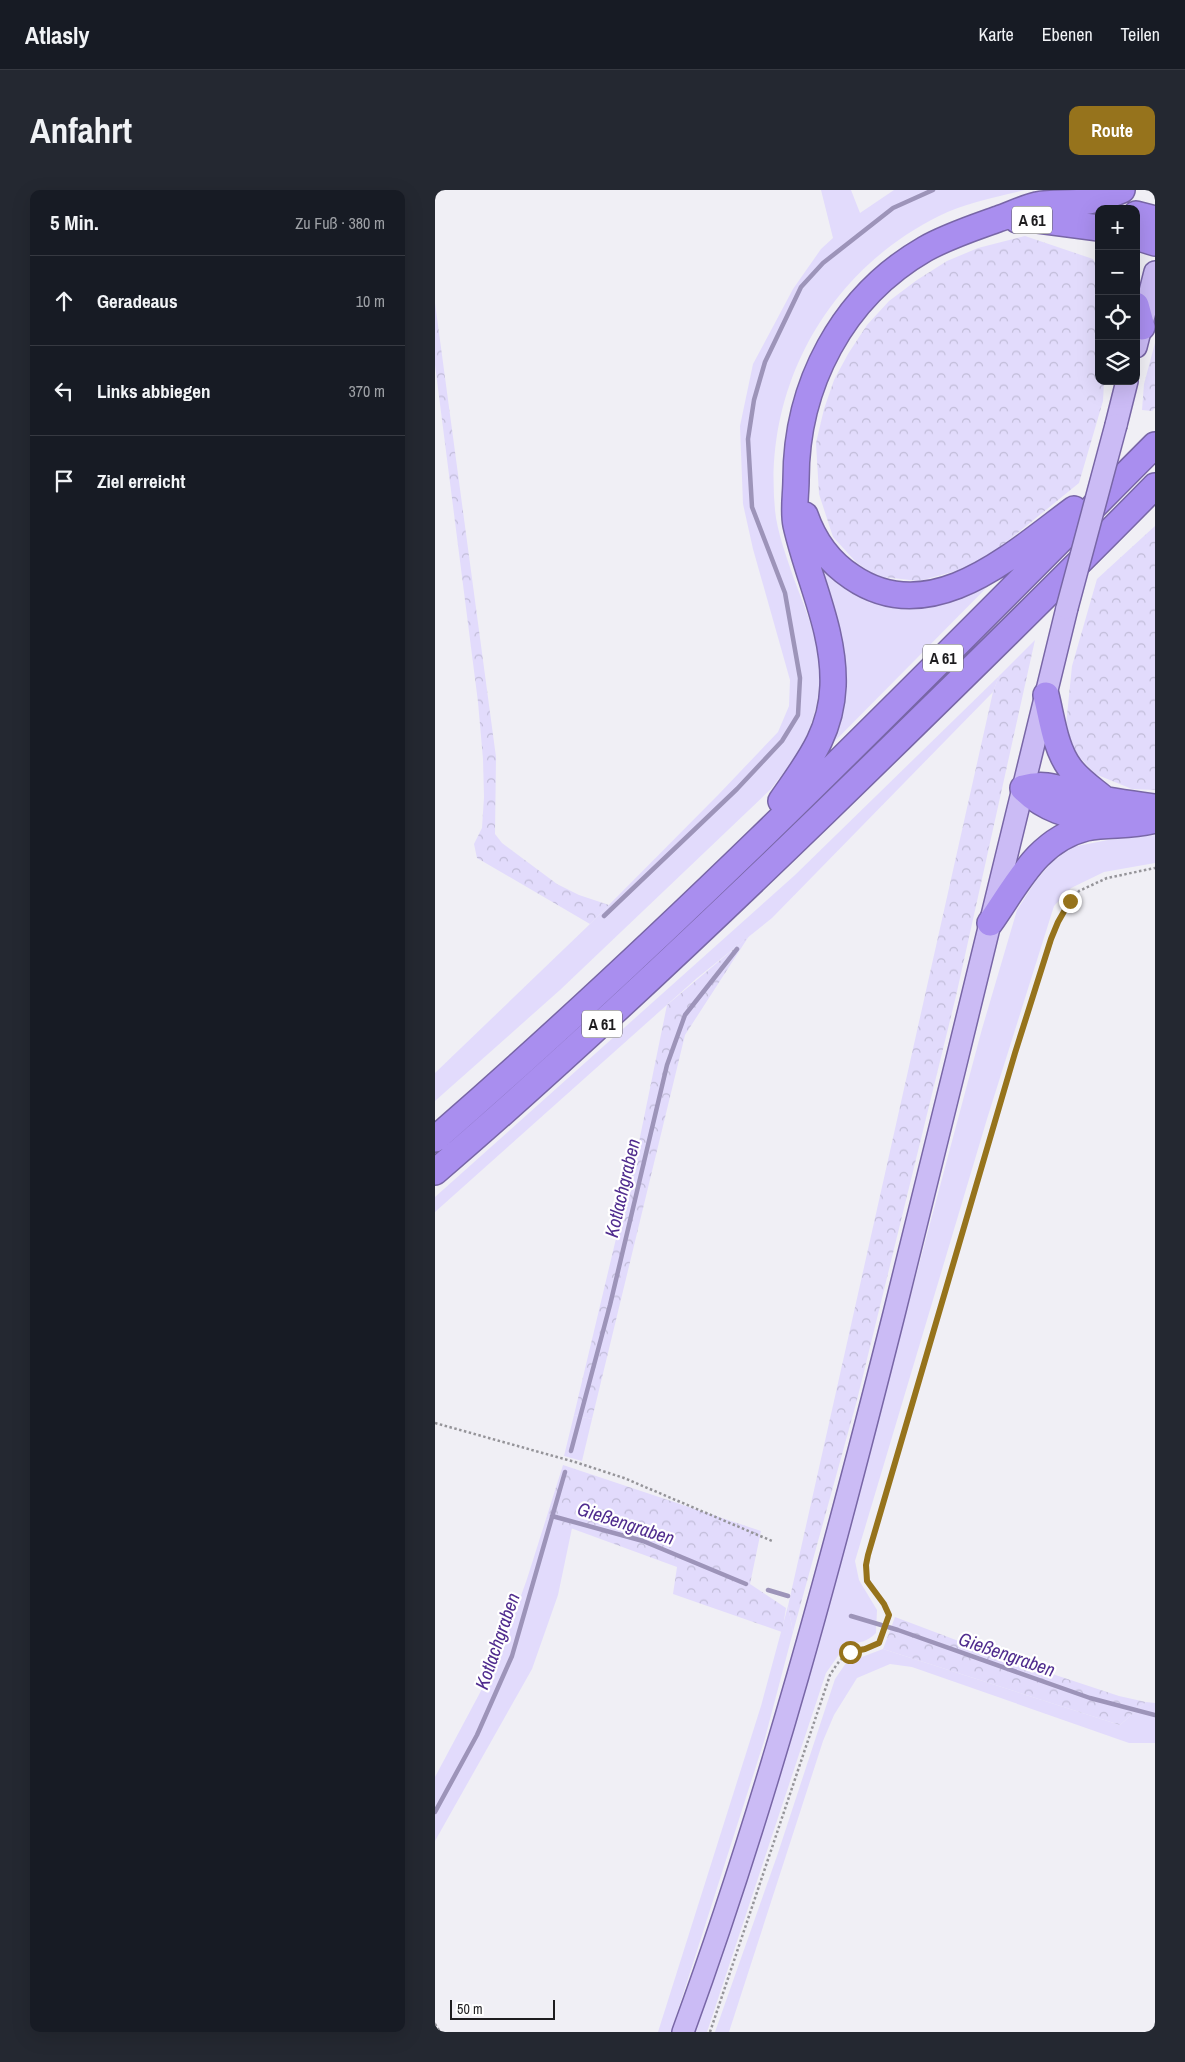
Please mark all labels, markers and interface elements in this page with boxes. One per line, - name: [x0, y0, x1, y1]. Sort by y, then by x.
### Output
- text: Atlasly: [25, 19, 90, 51]
- text: Karte: [978, 22, 1014, 47]
- text: Ebenen: [1042, 22, 1093, 47]
- text: Teilen: [1121, 22, 1160, 47]
- button: Route: [1069, 106, 1155, 155]
- text: Anfahrt: [30, 107, 132, 154]
- map controls: [1095, 205, 1140, 385]
- button: +: [1095, 205, 1140, 250]
- road number: A 61: [1012, 206, 1052, 234]
- text: 5 Min.: [50, 208, 99, 237]
- text: Zu Fuß · 380 m: [295, 212, 385, 234]
- button: −: [1095, 250, 1140, 295]
- icon: ahead: [50, 287, 78, 315]
- text: Geradeaus: [97, 288, 178, 314]
- text: 10 m: [356, 290, 385, 312]
- button: locate: [1095, 295, 1140, 340]
- button: layers: [1095, 340, 1140, 385]
- icon: left: [50, 377, 78, 405]
- text: Links abbiegen: [97, 378, 210, 404]
- text: 370 m: [349, 380, 385, 402]
- icon: arrive: [50, 467, 78, 495]
- text: Ziel erreicht: [97, 468, 185, 494]
- road number: A 61: [923, 644, 963, 672]
- route end: [1059, 890, 1082, 913]
- road number: A 61: [582, 1011, 622, 1038]
- water label: Kotlachgraben: [598, 1136, 646, 1240]
- water label: Gießengraben: [574, 1495, 678, 1551]
- water label: Kotlachgraben: [468, 1589, 526, 1693]
- water label: Gießengraben: [955, 1625, 1059, 1683]
- route start: [839, 1641, 862, 1664]
- scale bar: [450, 1997, 555, 2020]
- text: 50 m: [457, 2000, 483, 2018]

